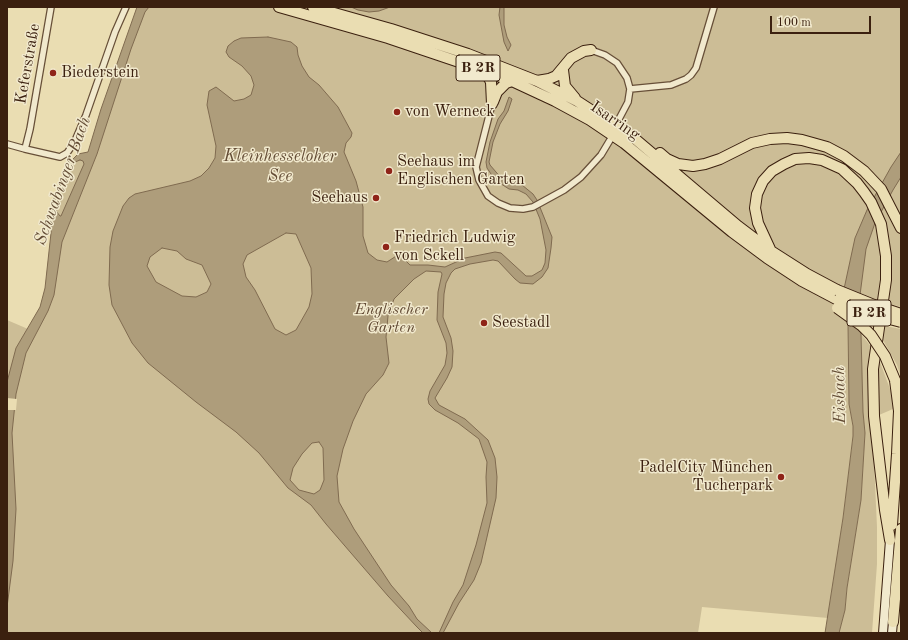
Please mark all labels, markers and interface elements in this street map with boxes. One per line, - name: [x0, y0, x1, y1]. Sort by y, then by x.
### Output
- scale bar: [772, 8, 873, 34]
- text: 100 m: [777, 17, 811, 29]
- street label: Keferstraße: [11, 22, 45, 106]
- road number: B 2R: [456, 55, 500, 81]
- place label: Biederstein: [61, 63, 139, 83]
- marker: Biederstein: [48, 68, 58, 78]
- street label: Isarring: [586, 97, 644, 145]
- place label: von Werneck: [405, 102, 495, 122]
- marker: von Werneck: [392, 107, 402, 117]
- water label: Schwabinger Bach: [30, 114, 96, 248]
- water label: Kleinhesseloher See: [224, 147, 336, 187]
- place label: Seehaus im Englischen Garten: [397, 152, 525, 190]
- marker: Seehaus im Englischen Garten: [384, 166, 394, 176]
- place label: Seehaus: [311, 188, 368, 208]
- marker: Seehaus: [371, 193, 381, 203]
- place label: Friedrich Ludwig von Sckell: [394, 228, 515, 266]
- marker: Friedrich Ludwig von Sckell: [381, 242, 391, 252]
- park label: Englischer Garten: [354, 300, 428, 338]
- road number: B 2R: [847, 300, 891, 326]
- place label: Seestadl: [492, 313, 550, 333]
- marker: Seestadl: [479, 318, 489, 328]
- water label: Eisbach: [829, 366, 851, 424]
- place label: PadelCity München Tucherpark: [639, 458, 773, 496]
- marker: PadelCity München Tucherpark: [776, 472, 786, 482]

